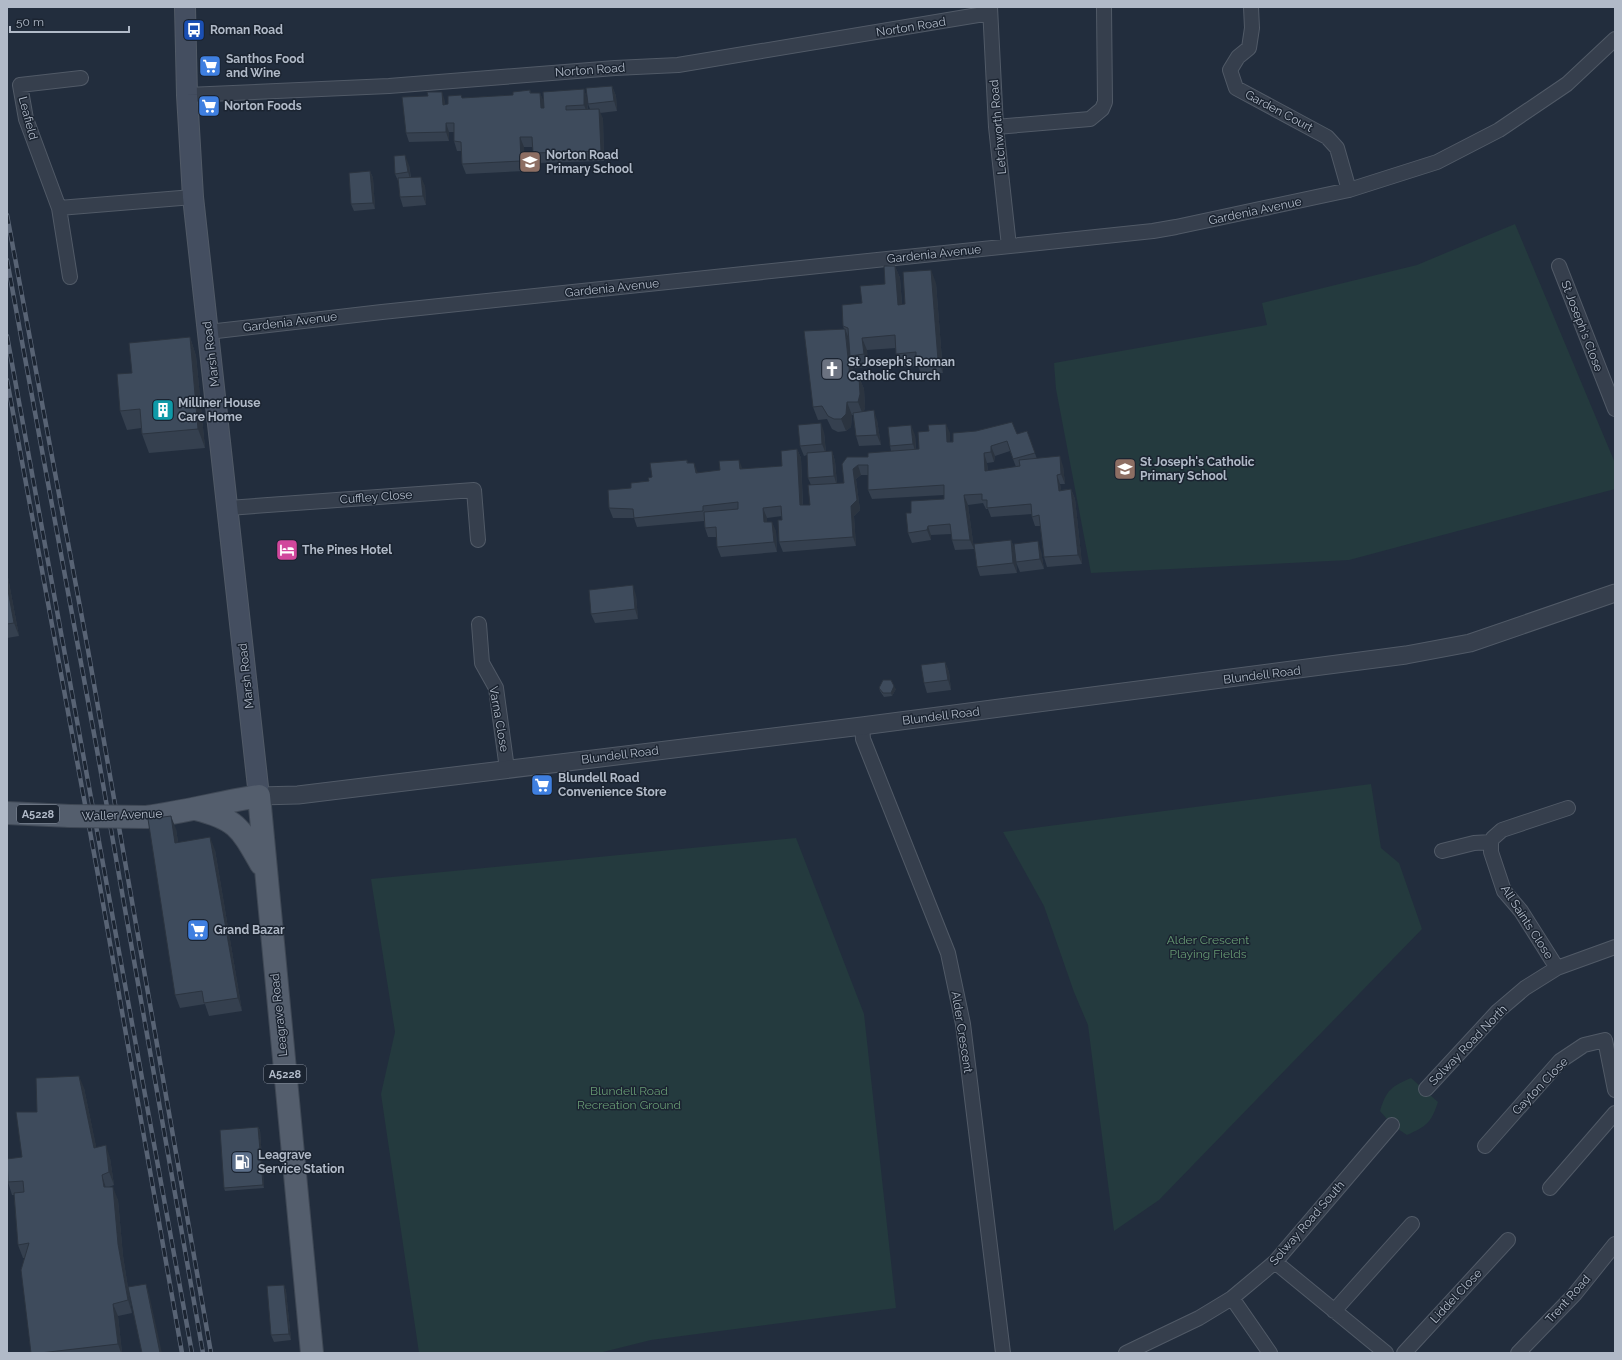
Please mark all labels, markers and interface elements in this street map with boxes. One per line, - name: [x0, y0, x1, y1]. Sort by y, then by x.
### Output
- scale bar: [10, 8, 129, 34]
- text: 50 m: [16, 15, 44, 29]
- street label: Norton Road: [875, 15, 947, 39]
- bus stop icon: Roman Road: [181, 17, 207, 43]
- place label: Roman Road: [210, 23, 283, 37]
- place label: Santhos Food and Wine: [226, 52, 304, 80]
- supermarket icon: Santhos Food and Wine: [197, 53, 223, 79]
- street label: Norton Road: [554, 61, 626, 79]
- street label: Letchworth Road: [987, 79, 1009, 175]
- street label: Garden Court: [1243, 87, 1315, 135]
- supermarket icon: Norton Foods: [196, 93, 222, 119]
- street label: Leafield: [16, 95, 40, 141]
- place label: Norton Foods: [224, 99, 302, 113]
- place label: Norton Road Primary School: [546, 148, 633, 176]
- school or university icon: Norton Road Primary School: [517, 149, 543, 175]
- street label: Gardenia Avenue: [1207, 194, 1303, 228]
- street label: Gardenia Avenue: [886, 242, 982, 266]
- street label: Gardenia Avenue: [564, 276, 660, 300]
- street label: St Joseph's Close: [1558, 278, 1606, 374]
- street label: Gardenia Avenue: [242, 309, 338, 335]
- street label: Marsh Road: [200, 320, 222, 388]
- place label: St Joseph's Roman Catholic Church: [848, 355, 955, 383]
- church icon: St Joseph's Roman Catholic Church: [819, 356, 845, 382]
- place label: Milliner House Care Home: [178, 396, 260, 424]
- building icon: Milliner House Care Home: [150, 397, 176, 423]
- place label: St Joseph's Catholic Primary School: [1140, 455, 1255, 483]
- school or university icon: St Joseph's Catholic Primary School: [1112, 456, 1138, 482]
- street label: Cuffley Close: [339, 487, 413, 507]
- hotel icon: The Pines Hotel: [274, 537, 300, 563]
- place label: The Pines Hotel: [302, 543, 392, 557]
- street label: Marsh Road: [236, 643, 256, 709]
- street label: Blundell Road: [1222, 663, 1302, 687]
- street label: Varna Close: [486, 685, 512, 753]
- street label: Blundell Road: [901, 704, 981, 728]
- street label: Blundell Road: [580, 743, 660, 767]
- place label: Blundell Road Convenience Store: [558, 771, 666, 799]
- supermarket icon: Blundell Road Convenience Store: [529, 772, 555, 798]
- road number: A5228: [17, 805, 59, 823]
- street label: Waller Avenue: [81, 807, 163, 823]
- street label: All Saints Close: [1498, 883, 1556, 961]
- supermarket icon: Grand Bazar: [185, 917, 211, 943]
- place label: Grand Bazar: [214, 923, 285, 937]
- park label: Alder Crescent Playing Fields: [1167, 933, 1249, 961]
- street label: Leagrave Road: [268, 973, 290, 1057]
- street label: Alder Crescent: [949, 990, 975, 1074]
- street label: Solway Road North: [1426, 1002, 1510, 1088]
- street label: Gayton Close: [1509, 1055, 1571, 1117]
- road number: A5228: [264, 1065, 306, 1083]
- park label: Blundell Road Recreation Ground: [577, 1084, 681, 1112]
- place label: Leagrave Service Station: [258, 1148, 344, 1176]
- fuel station icon: Leagrave Service Station: [229, 1149, 255, 1175]
- street label: Solway Road South: [1267, 1178, 1347, 1268]
- street label: Liddel Close: [1427, 1266, 1485, 1326]
- street label: Trent Road: [1543, 1272, 1593, 1326]

